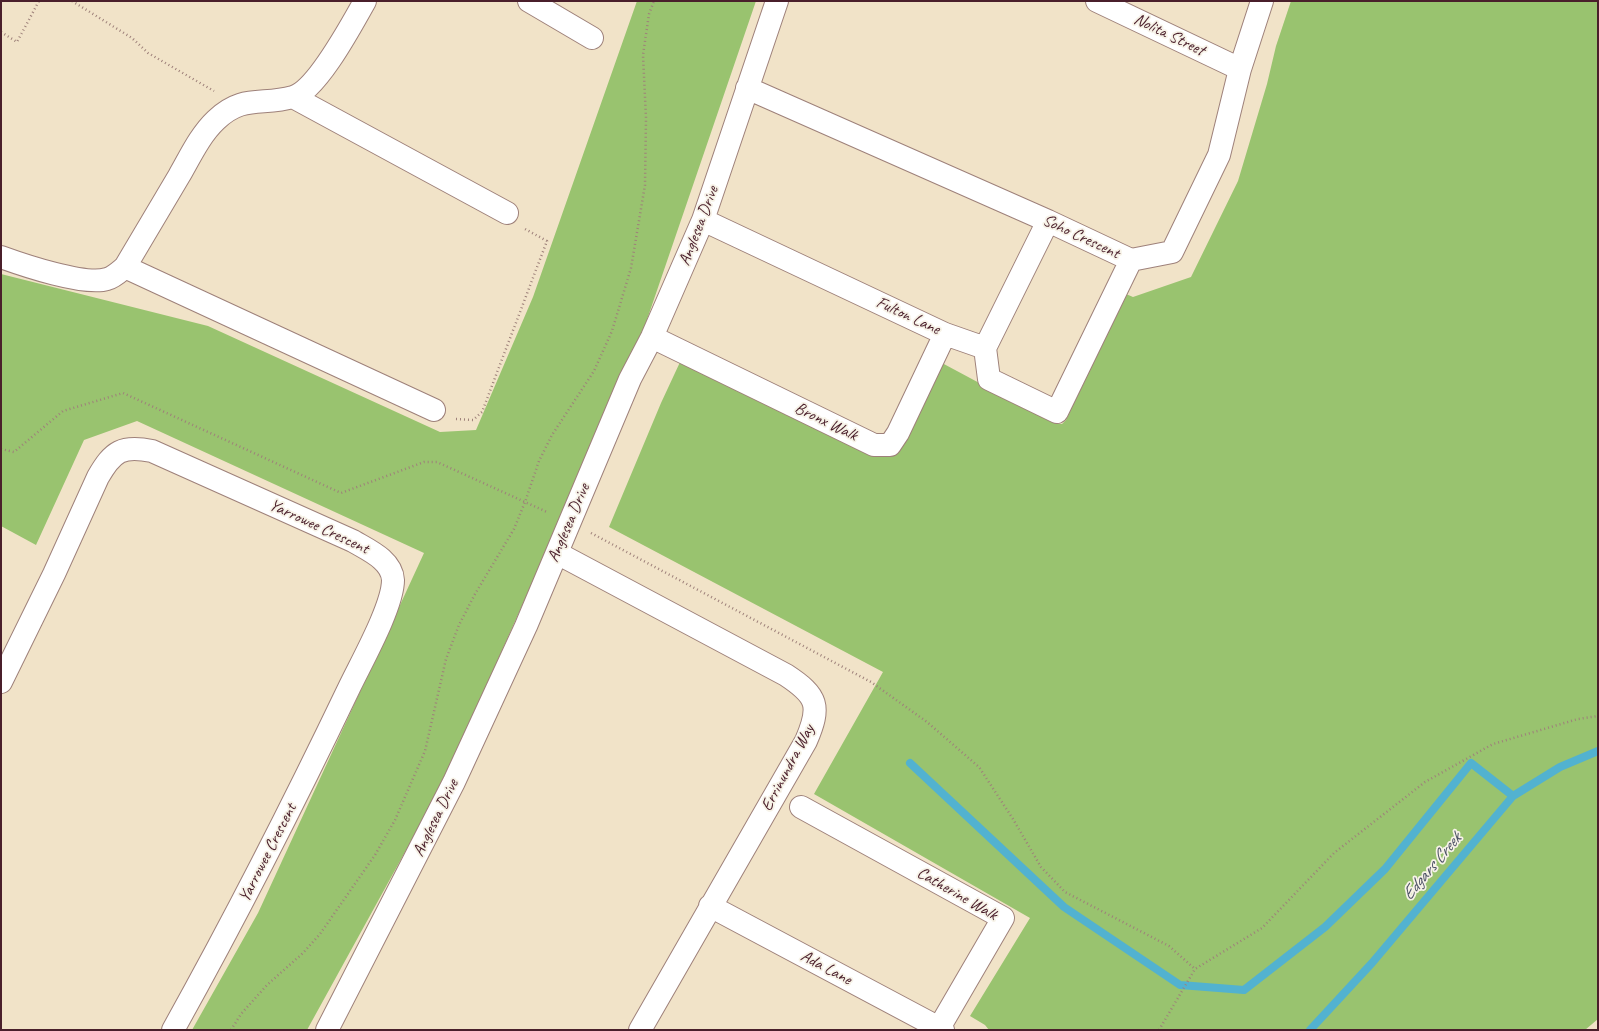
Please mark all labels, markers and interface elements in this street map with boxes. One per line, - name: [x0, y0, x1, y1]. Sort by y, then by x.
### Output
- street label: Nolita Street: [1130, 9, 1208, 61]
- street label: Anglesea Drive: [675, 183, 723, 269]
- street label: Soho Crescent: [1039, 210, 1123, 264]
- street label: Fulton Lane: [873, 292, 943, 340]
- street label: Bronx Walk: [791, 398, 861, 446]
- street label: Anglesea Drive: [543, 481, 595, 565]
- street label: Yarrowee Crescent: [266, 495, 372, 559]
- street label: Errinundra Way: [757, 721, 819, 815]
- street label: Anglesea Drive: [409, 776, 463, 860]
- street label: Yarrowee Crescent: [234, 800, 302, 906]
- water label: Edgars Creek: [1398, 829, 1466, 905]
- street label: Catherine Walk: [913, 863, 1001, 925]
- street label: Ada Lane: [797, 946, 855, 990]

